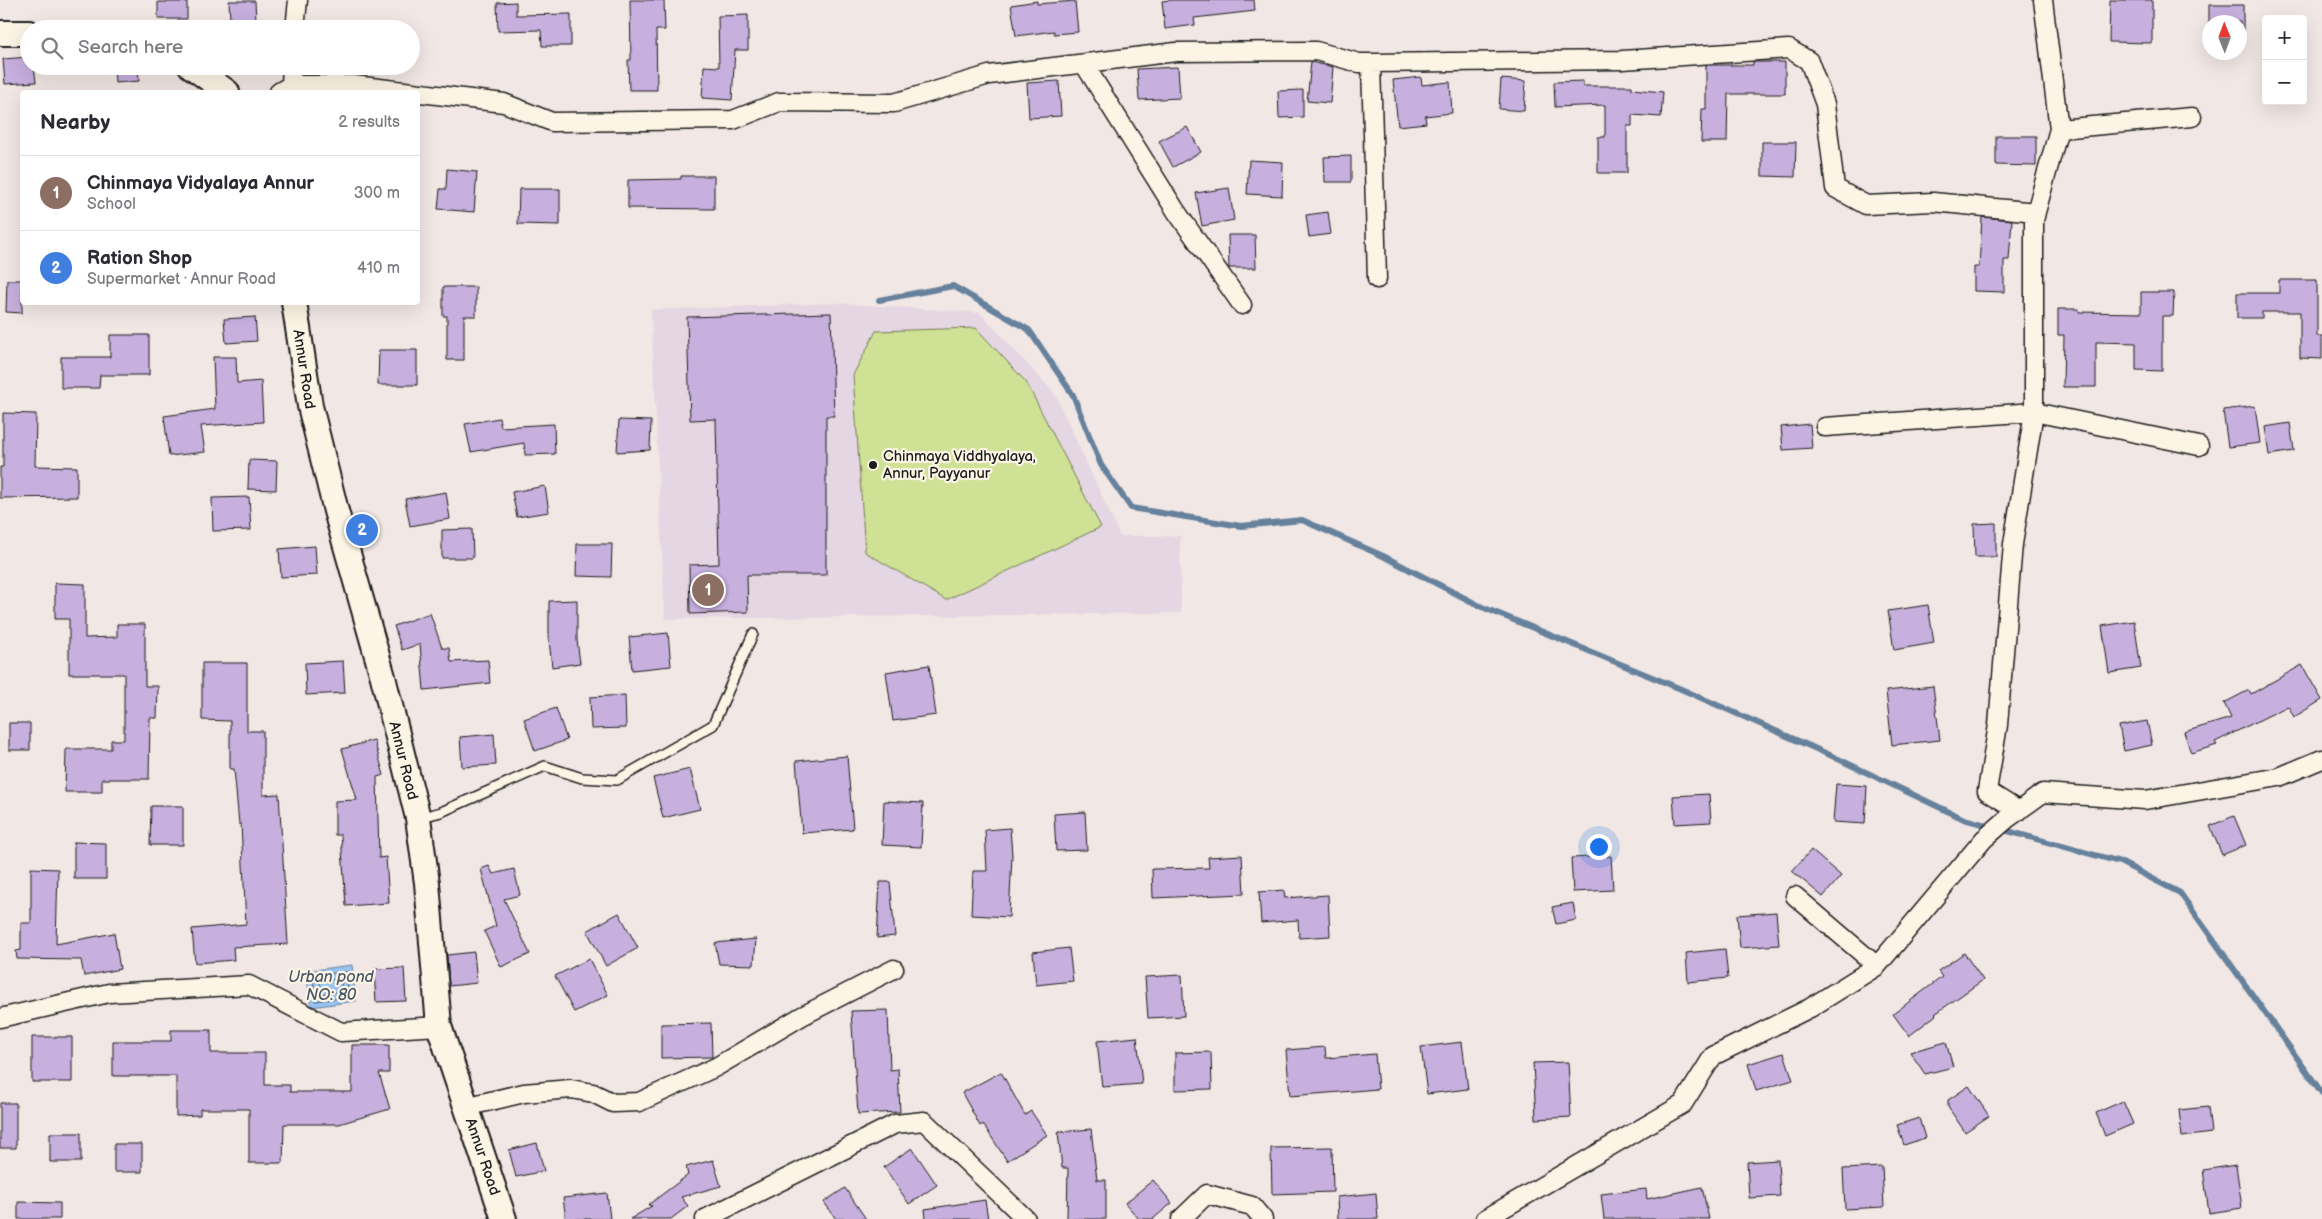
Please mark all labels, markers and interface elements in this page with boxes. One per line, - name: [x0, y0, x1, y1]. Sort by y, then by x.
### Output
- north arrow: [2202, 15, 2247, 60]
- map controls: [2262, 15, 2307, 105]
- button: +: [2262, 15, 2307, 60]
- search box: [20, 20, 420, 75]
- icon: search: [38, 34, 66, 62]
- text: Search here: [78, 36, 183, 59]
- button: −: [2262, 60, 2307, 105]
- text: Nearby: [40, 110, 110, 135]
- text: 2 results: [338, 113, 400, 132]
- text: Chinmaya Vidyalaya Annur: [87, 172, 314, 195]
- text: 1: [53, 184, 59, 203]
- text: 300 m: [354, 184, 400, 203]
- text: School: [87, 195, 136, 214]
- text: Ration Shop: [87, 247, 192, 270]
- text: 2: [51, 259, 61, 278]
- text: 410 m: [357, 259, 400, 278]
- text: Supermarket · Annur Road: [87, 270, 276, 289]
- street label: Annur Road: [289, 328, 320, 410]
- place label: Chinmaya Viddhyalaya, Annur, Payyanur: [883, 447, 1036, 483]
- marker: Chinmaya Viddhyalaya, Annur, Payyanur: [867, 459, 879, 471]
- pin: 2: [346, 511, 378, 549]
- pin: 1: [692, 571, 724, 609]
- street label: Annur Road: [385, 719, 423, 802]
- your location: [1586, 834, 1612, 860]
- water label: Urban pond NO: 80: [288, 968, 375, 1005]
- street label: Annur Road: [461, 1115, 505, 1198]

